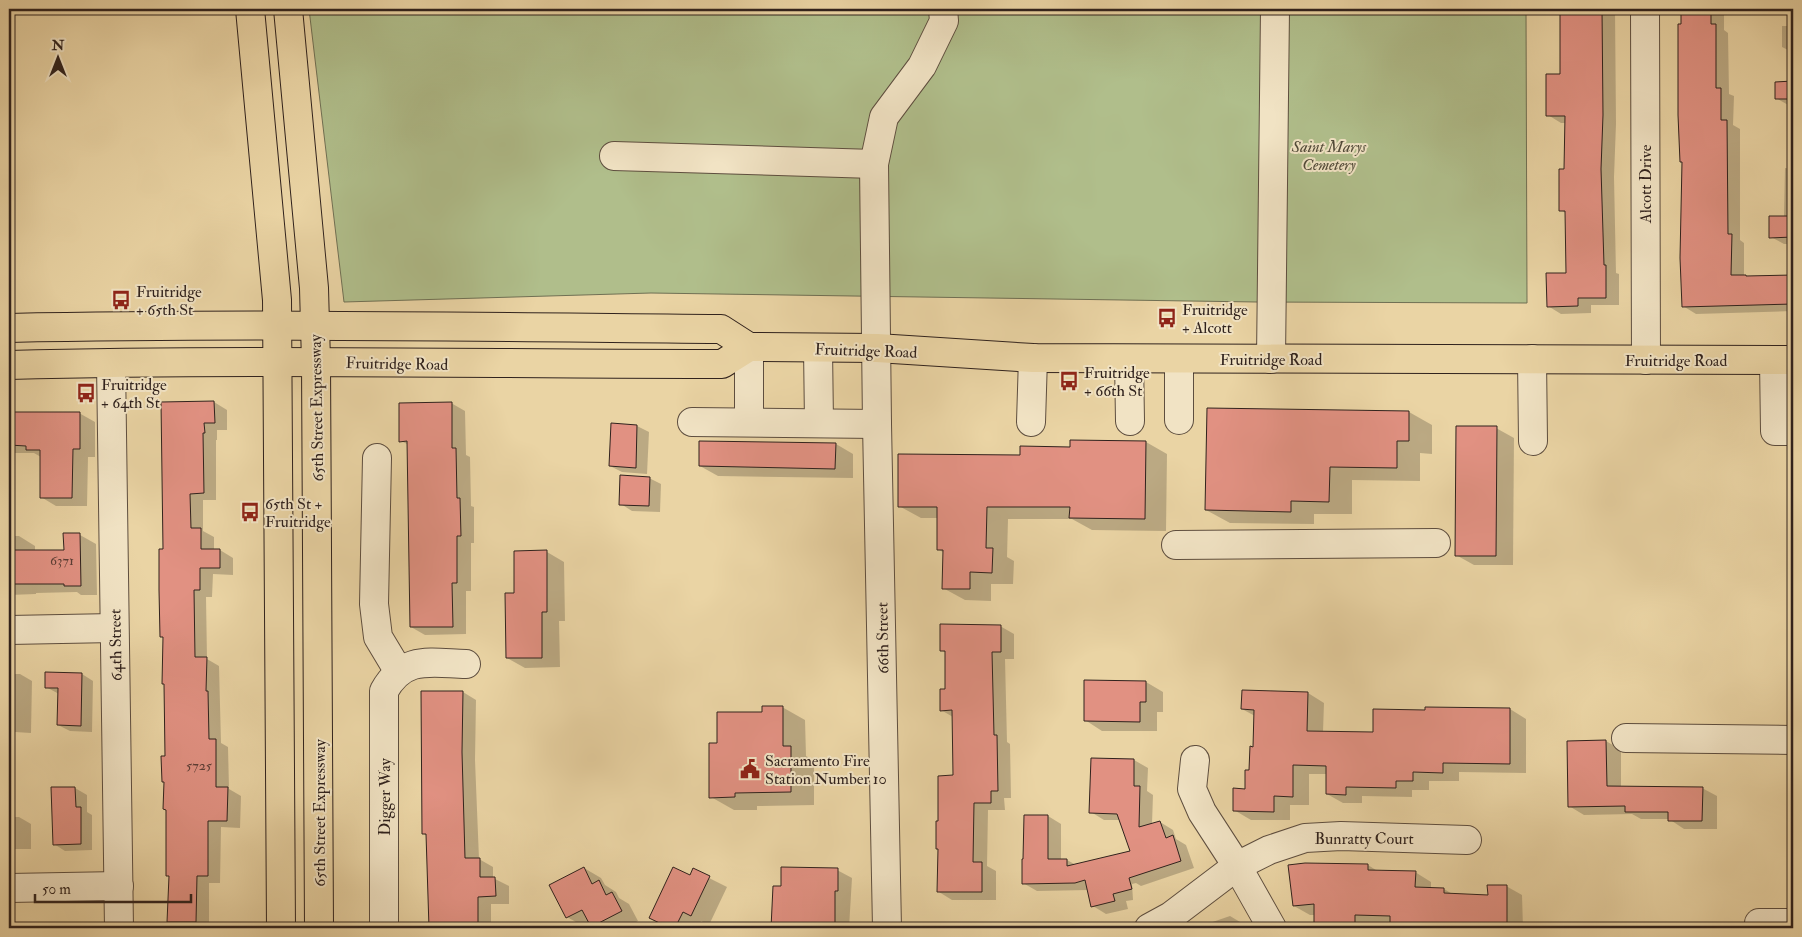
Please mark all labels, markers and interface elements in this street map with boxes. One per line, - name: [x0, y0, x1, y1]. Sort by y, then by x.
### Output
- north arrow: [32, 32, 82, 82]
- text: N: [51, 37, 65, 54]
- park label: Saint Marys Cemetery: [1291, 137, 1367, 175]
- street label: Alcott Drive: [1636, 144, 1656, 224]
- place label: Fruitridge + 65th St: [136, 282, 202, 320]
- bus stop icon: Fruitridge + 65th St: [110, 289, 132, 311]
- place label: Fruitridge + Alcott: [1182, 300, 1248, 338]
- bus stop icon: Fruitridge + Alcott: [1156, 307, 1178, 329]
- street label: 65th Street Expressway: [306, 333, 329, 482]
- street label: Fruitridge Road: [814, 339, 918, 363]
- street label: Fruitridge Road: [1220, 350, 1322, 370]
- street label: Fruitridge Road: [1625, 351, 1727, 371]
- street label: Fruitridge Road: [346, 353, 449, 375]
- place label: Fruitridge + 66th St: [1084, 363, 1150, 401]
- bus stop icon: Fruitridge + 66th St: [1058, 370, 1080, 392]
- place label: Fruitridge + 64th St: [101, 375, 167, 413]
- bus stop icon: Fruitridge + 64th St: [75, 382, 97, 404]
- place label: 65th St + Fruitridge: [265, 494, 331, 532]
- bus stop icon: 65th St + Fruitridge: [239, 501, 261, 523]
- house number: 6371: [50, 552, 74, 569]
- street label: 66th Street: [872, 602, 894, 674]
- street label: 64th Street: [105, 609, 127, 681]
- street label: 65th Street Expressway: [310, 738, 331, 887]
- place label: Sacramento Fire Station Number 10: [765, 751, 887, 789]
- house number: 5725: [186, 757, 213, 774]
- street label: Digger Way: [375, 757, 395, 836]
- public building icon: Sacramento Fire Station Number 10: [739, 758, 761, 780]
- street label: Bunratty Court: [1314, 829, 1414, 849]
- scale bar: [35, 872, 191, 904]
- text: 50 m: [42, 880, 71, 899]

